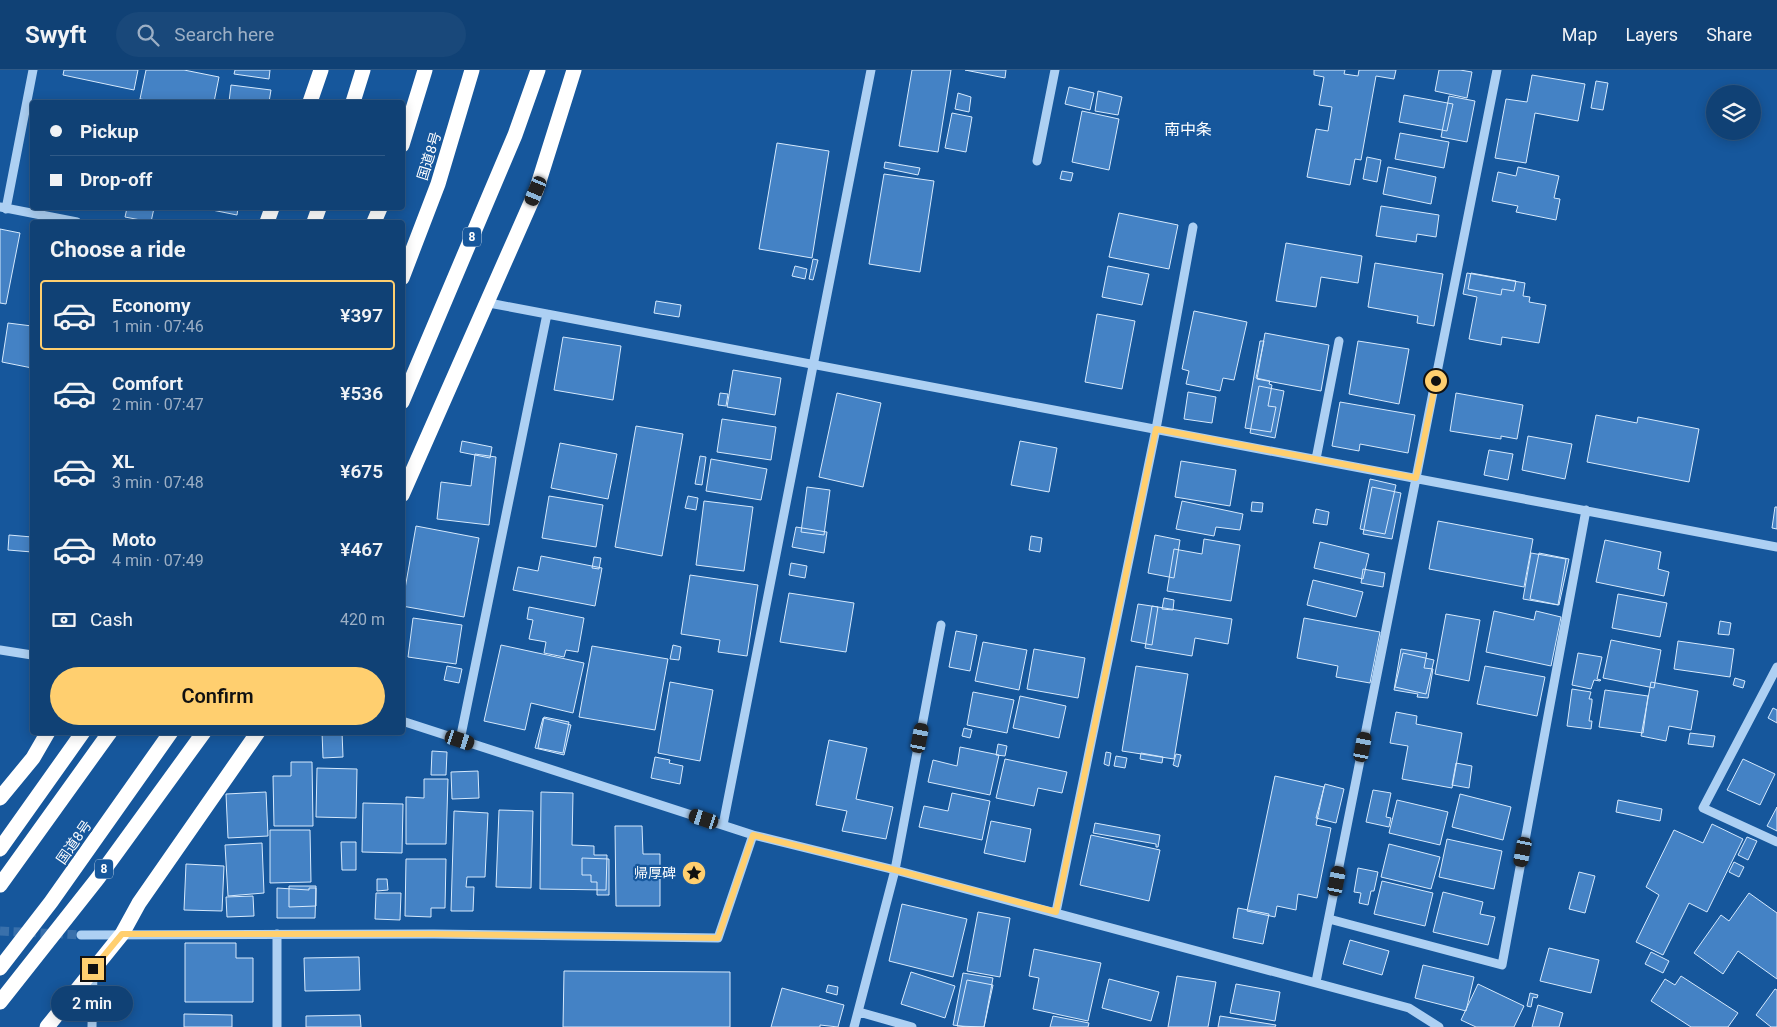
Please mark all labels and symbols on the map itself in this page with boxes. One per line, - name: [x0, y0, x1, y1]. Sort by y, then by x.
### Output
- district label: 南中条: [1164, 120, 1212, 139]
- street label: 国道8号: [414, 130, 444, 182]
- car: [523, 174, 548, 208]
- road number: 8: [463, 228, 481, 246]
- route start: [1425, 370, 1447, 392]
- car: [909, 722, 930, 754]
- car: [443, 728, 476, 752]
- car: [1352, 731, 1373, 763]
- car: [687, 807, 720, 831]
- street label: 国道8号: [53, 817, 95, 867]
- car: [1512, 836, 1533, 868]
- road number: 8: [95, 860, 113, 879]
- place icon: 帰厚碑: [681, 860, 707, 886]
- place label: 帰厚碑: [634, 865, 676, 881]
- car: [1326, 865, 1347, 897]
- route end: [82, 958, 104, 980]
- callout: 2 min: [52, 986, 134, 1022]

